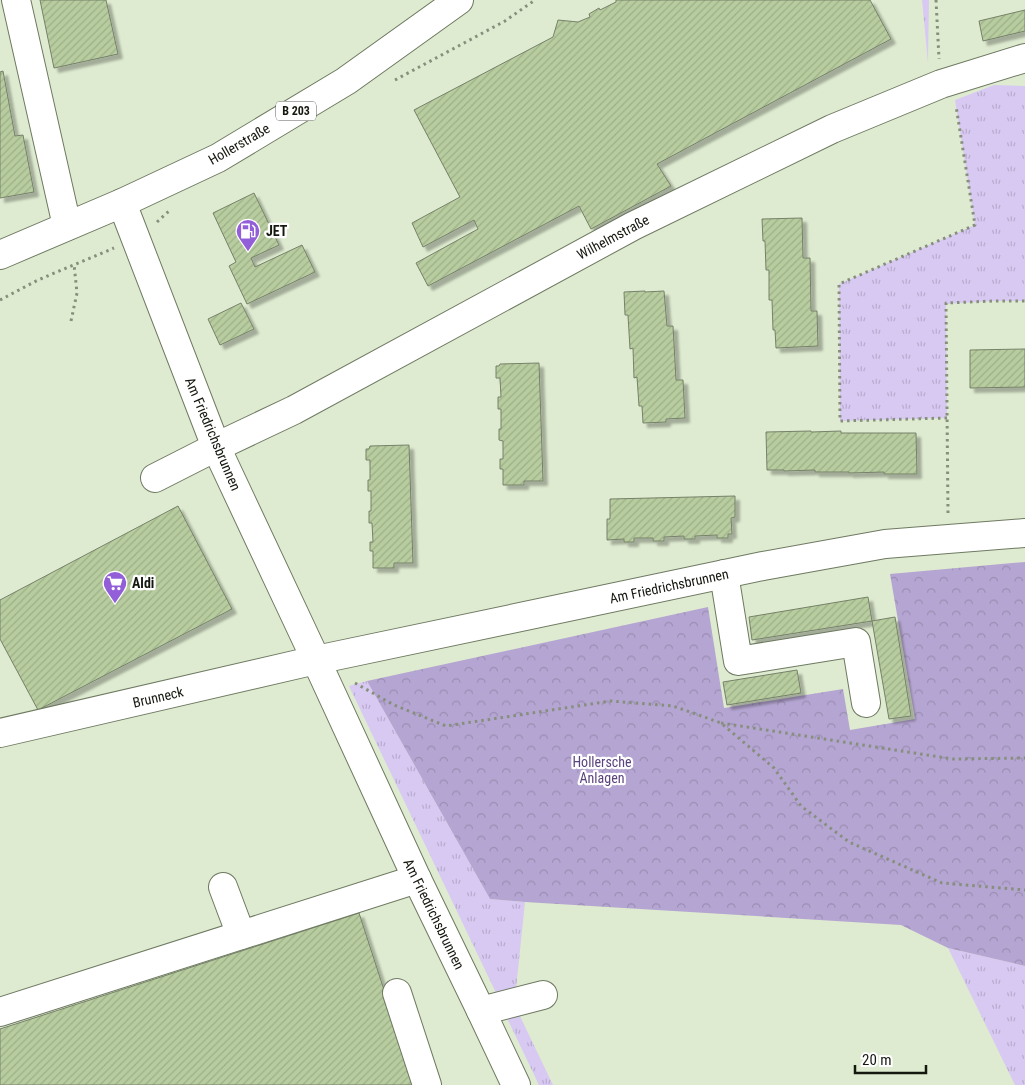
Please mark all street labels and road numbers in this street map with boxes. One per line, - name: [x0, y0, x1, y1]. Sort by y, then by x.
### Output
- road number: B 203: [276, 102, 316, 120]
- street label: Hollerstraße: [206, 120, 273, 168]
- street label: Wilhelmstraße: [574, 211, 652, 263]
- street label: Am Friedrichsbrunnen: [182, 375, 244, 493]
- street label: Am Friedrichsbrunnen: [608, 566, 730, 606]
- street label: Brunneck: [131, 683, 186, 711]
- street label: Am Friedrichsbrunnen: [400, 856, 468, 972]

